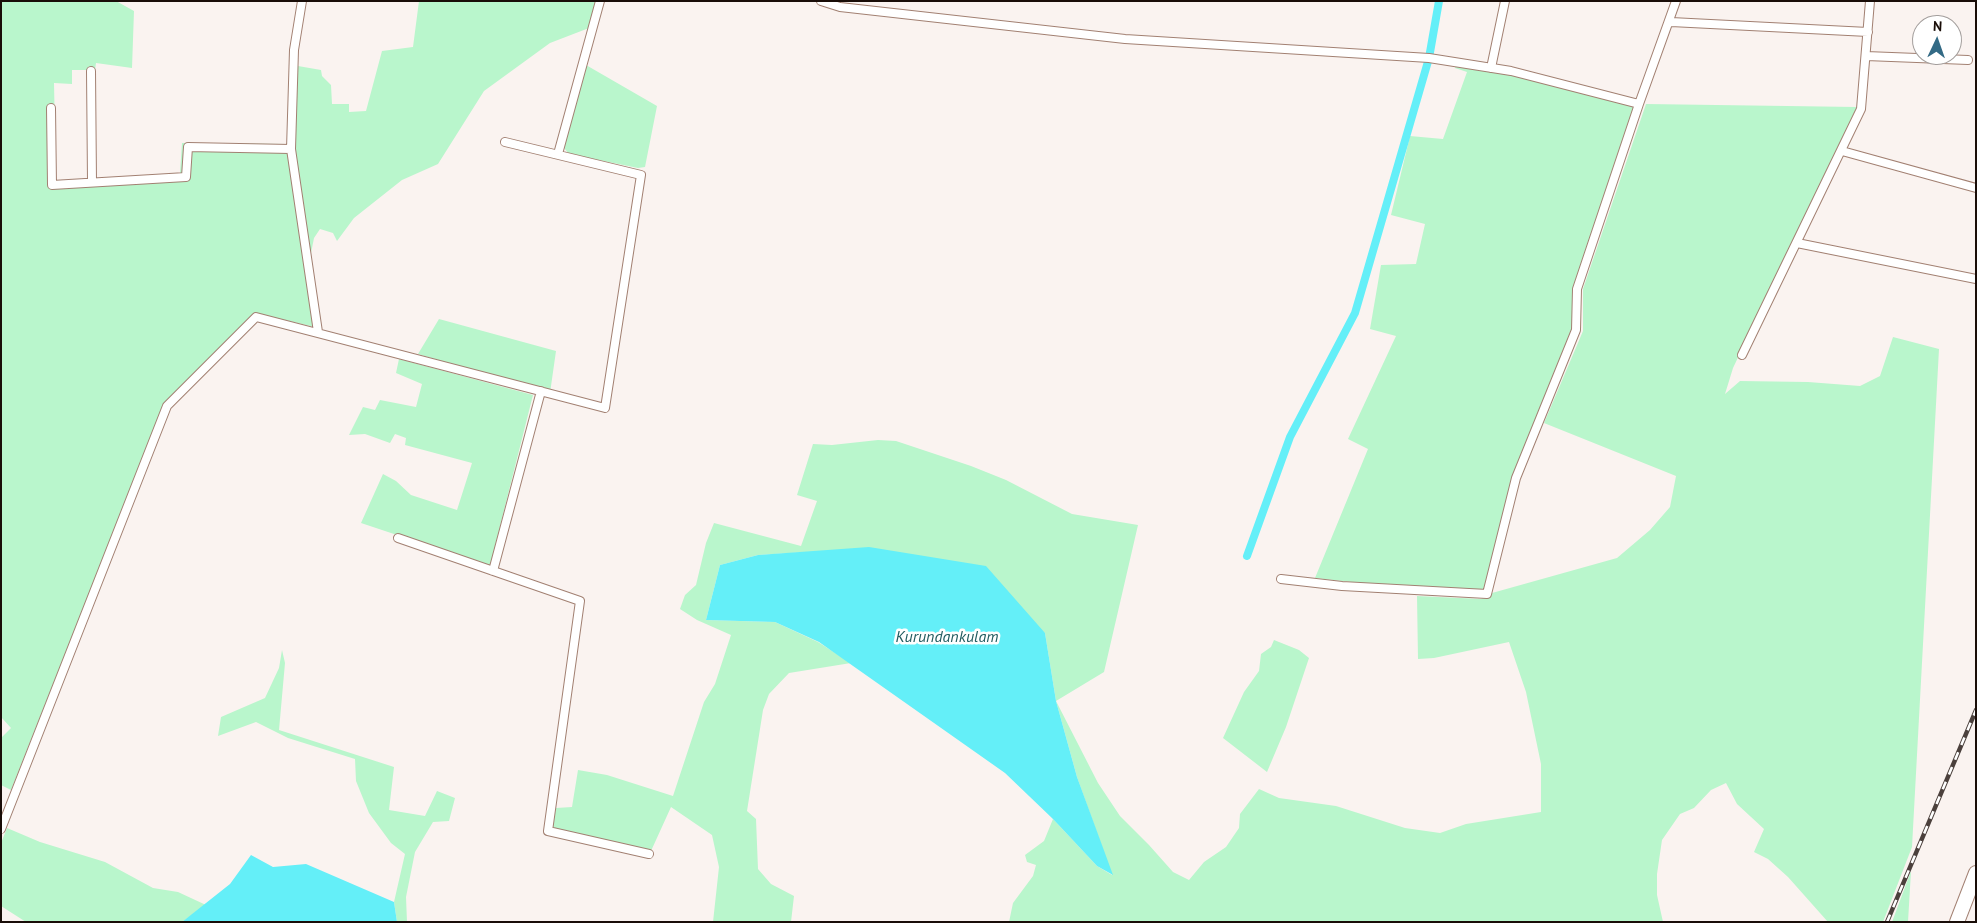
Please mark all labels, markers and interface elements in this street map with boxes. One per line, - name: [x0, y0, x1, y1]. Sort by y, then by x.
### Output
- north arrow: [1912, 15, 1962, 65]
- text: N: [1933, 17, 1943, 35]
- water label: Kurundankulam: [896, 627, 998, 647]

